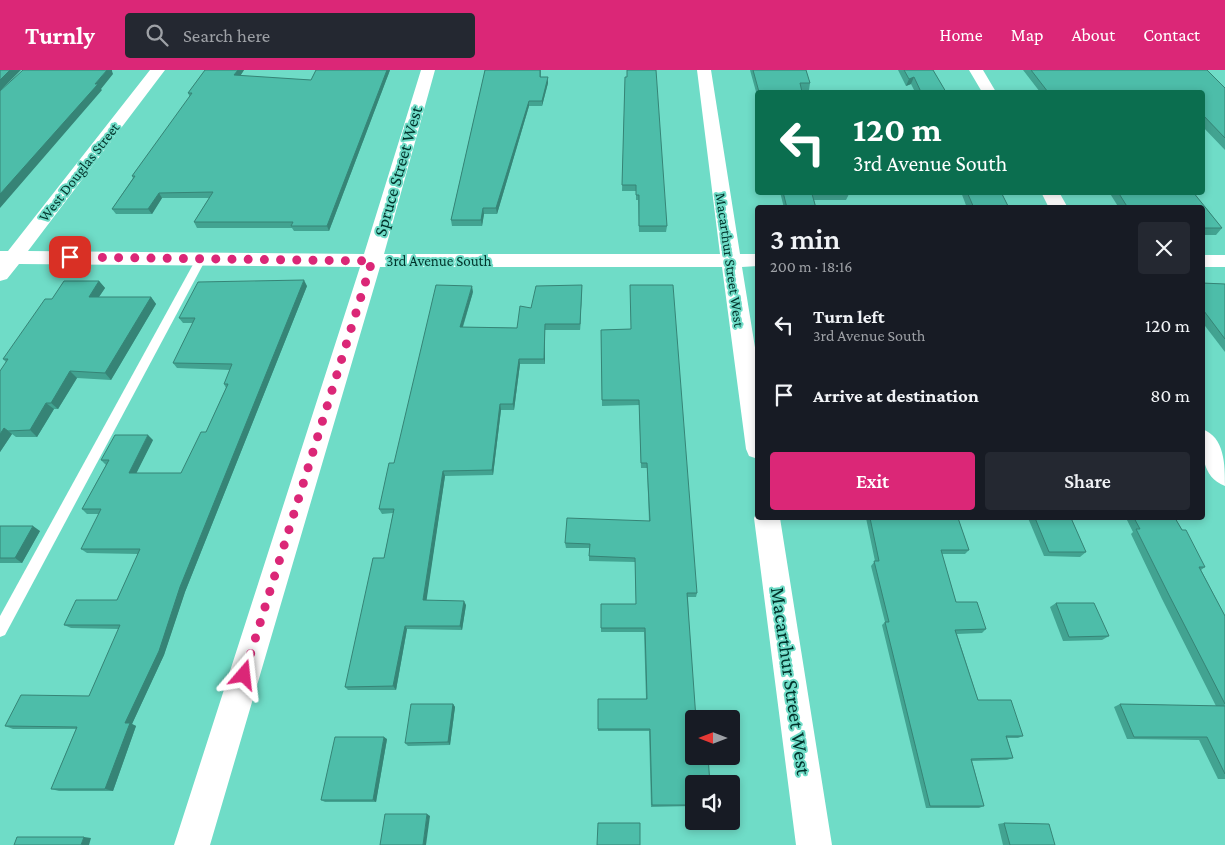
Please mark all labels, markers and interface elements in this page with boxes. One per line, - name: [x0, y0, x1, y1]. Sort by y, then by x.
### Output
- search box: [125, 13, 475, 58]
- icon: search: [143, 21, 171, 49]
- text: Turnly: [25, 22, 95, 49]
- text: Search here: [183, 25, 270, 46]
- text: Home: [940, 25, 983, 45]
- text: Map: [1011, 25, 1043, 45]
- text: About: [1071, 25, 1115, 45]
- text: Contact: [1143, 25, 1200, 45]
- street label: Spruce Street West: [370, 102, 426, 239]
- icon: left: [770, 110, 835, 175]
- text: 120 m: [853, 110, 942, 149]
- street label: West Douglas Street: [36, 119, 124, 225]
- text: 3rd Avenue South: [853, 151, 1007, 176]
- street label: Macarthur Street West: [713, 192, 747, 329]
- text: 3 min: [770, 222, 840, 255]
- button: close: [1138, 222, 1190, 274]
- pin: [49, 236, 91, 278]
- icon: arrive: [56, 243, 84, 271]
- street label: 3rd Avenue South: [386, 253, 492, 269]
- text: 200 m · 18:16: [770, 258, 852, 275]
- text: Turn left: [813, 306, 885, 327]
- icon: left: [770, 311, 798, 339]
- text: 120 m: [1145, 315, 1190, 336]
- text: 3rd Avenue South: [813, 327, 925, 344]
- icon: arrive: [770, 381, 798, 409]
- text: Arrive at destination: [813, 385, 979, 406]
- text: 80 m: [1150, 385, 1190, 406]
- button: Exit: [770, 452, 975, 510]
- button: Share: [985, 452, 1190, 510]
- street label: Macarthur Street West: [766, 585, 816, 778]
- position arrow: [217, 648, 269, 700]
- north arrow: [685, 710, 740, 765]
- map controls: [685, 710, 740, 830]
- button: sound: [685, 775, 740, 830]

